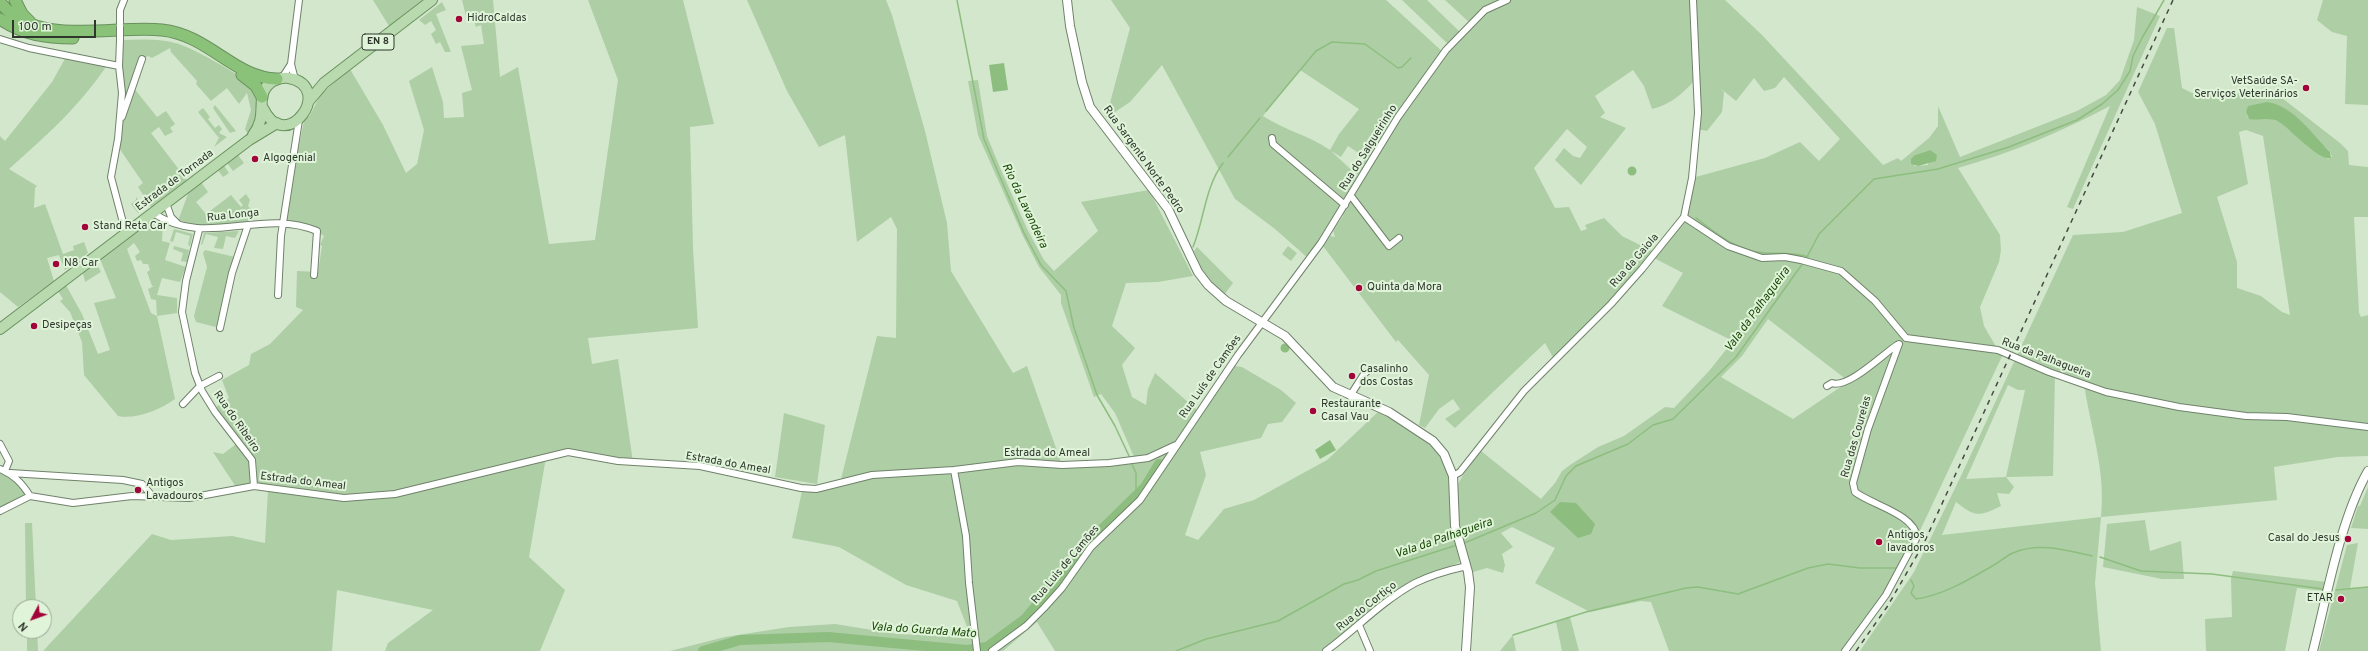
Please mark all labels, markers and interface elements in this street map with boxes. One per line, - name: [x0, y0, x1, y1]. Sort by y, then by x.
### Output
- scale bar: [14, 12, 98, 38]
- place label: HidroCaldas: [467, 12, 527, 26]
- marker: HidroCaldas: [454, 14, 464, 24]
- text: 100 m: [19, 19, 52, 35]
- road number: EN 8: [362, 34, 394, 50]
- place label: VetSaúde SA- Serviços Veterinários: [2194, 75, 2298, 101]
- marker: VetSaúde SA- Serviços Veterinários: [2301, 83, 2311, 93]
- street label: Rua do Salgueirinho: [1337, 103, 1401, 193]
- street label: Rua Sargento Norte Pedro: [1100, 104, 1186, 216]
- street label: Estrada de Tornada: [133, 147, 217, 215]
- place label: Algogenial: [263, 152, 316, 166]
- marker: Algogenial: [250, 154, 260, 164]
- water label: Rio da Lavandeira: [998, 161, 1050, 251]
- street label: Rua Longa: [206, 207, 260, 225]
- place label: Stand Reta Car: [93, 220, 167, 234]
- marker: Stand Reta Car: [80, 222, 90, 232]
- street label: Rua da Gaiola: [1608, 231, 1662, 291]
- place label: N8 Car: [64, 257, 98, 271]
- marker: N8 Car: [51, 259, 61, 269]
- water label: Vala da Palhagueira: [1722, 265, 1794, 355]
- place label: Quinta da Mora: [1367, 281, 1442, 295]
- marker: Quinta da Mora: [1354, 283, 1364, 293]
- place label: Desipeças: [42, 319, 92, 333]
- marker: Desipeças: [29, 321, 39, 331]
- street label: Rua Luís de Camões: [1177, 333, 1245, 421]
- street label: Rua da Palhagueira: [1999, 336, 2093, 382]
- place label: Casalinho dos Costas: [1360, 363, 1413, 389]
- marker: Casalinho dos Costas: [1347, 371, 1357, 381]
- street label: Rua do Ribeiro: [210, 389, 262, 455]
- street label: Rua das Courelas: [1839, 394, 1875, 480]
- place label: Restaurante Casal Vau: [1321, 398, 1381, 424]
- marker: Restaurante Casal Vau: [1308, 406, 1318, 416]
- street label: Estrada do Ameal: [1004, 447, 1090, 461]
- street label: Estrada do Ameal: [684, 450, 772, 478]
- street label: Estrada do Ameal: [259, 470, 347, 494]
- place label: Antigos Lavadouros: [146, 477, 203, 503]
- marker: Antigos Lavadouros: [133, 485, 143, 495]
- water label: Vala da Palhagueira: [1393, 516, 1495, 562]
- street label: Rua Luis de Camões: [1029, 523, 1103, 607]
- place label: Antigos lavadoros: [1887, 529, 1934, 555]
- place label: Casal do Jesus: [2268, 532, 2340, 546]
- marker: Casal do Jesus: [2343, 534, 2353, 544]
- marker: Antigos lavadoros: [1874, 537, 1884, 547]
- street label: Rua do Cortiço: [1334, 579, 1400, 635]
- place label: ETAR: [2307, 592, 2333, 606]
- marker: ETAR: [2336, 594, 2346, 604]
- north arrow: [12, 599, 52, 639]
- text: N: [16, 619, 32, 634]
- water label: Vala do Guarda Mato: [870, 620, 976, 642]

